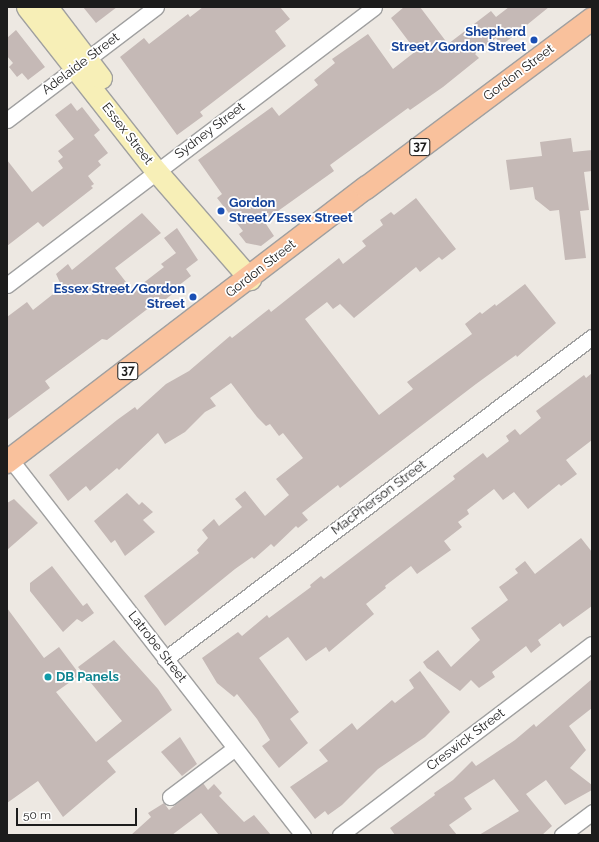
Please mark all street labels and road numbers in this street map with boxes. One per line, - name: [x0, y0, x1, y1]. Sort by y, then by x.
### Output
- street label: Adelaide Street: [39, 30, 123, 98]
- street label: Gordon Street: [481, 41, 557, 105]
- street label: Sydney Street: [172, 99, 248, 163]
- street label: Essex Street: [98, 100, 156, 168]
- road number: 37: [409, 137, 431, 157]
- street label: Gordon Street: [223, 237, 299, 301]
- road number: 37: [117, 361, 139, 381]
- street label: MacPherson Street: [329, 457, 429, 539]
- street label: Latrobe Street: [124, 608, 190, 686]
- street label: Creswick Street: [424, 706, 508, 774]

